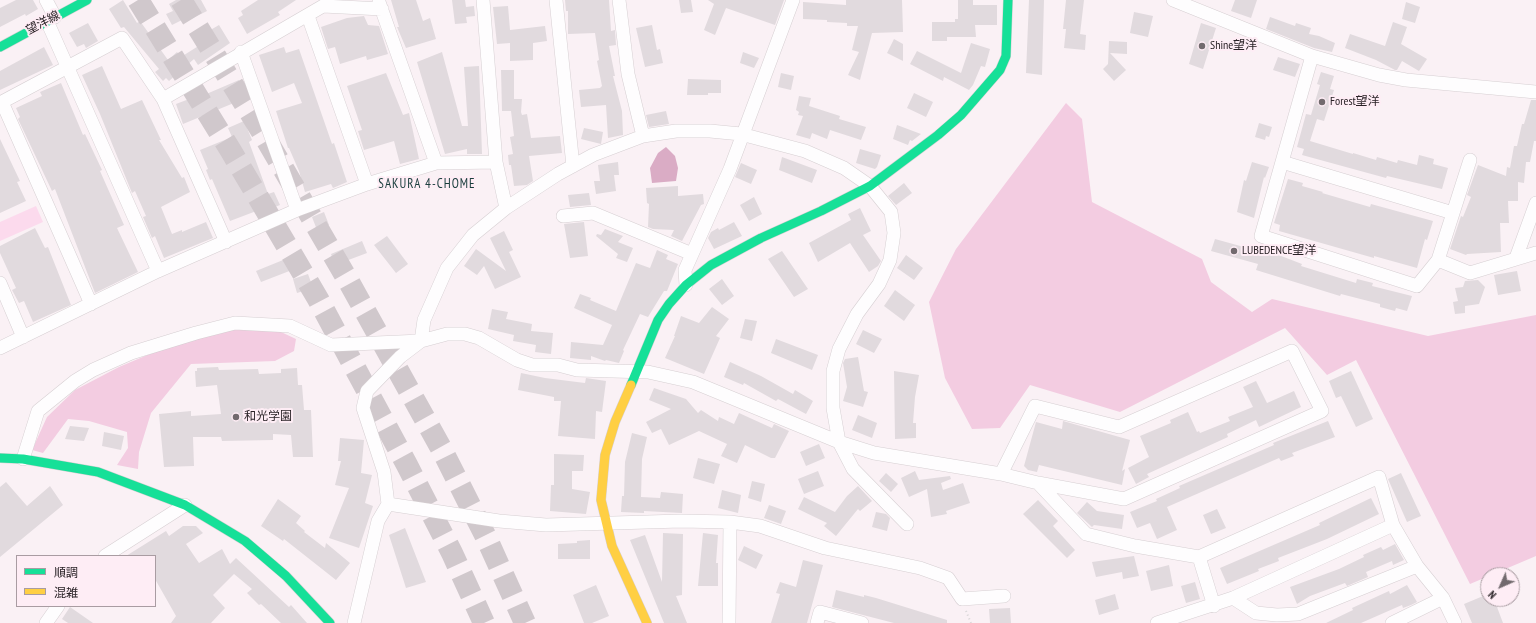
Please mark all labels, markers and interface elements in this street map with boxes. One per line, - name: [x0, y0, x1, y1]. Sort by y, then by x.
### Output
- street label: 望洋線: [24, 8, 62, 38]
- place label: Shine望洋: [1210, 39, 1257, 53]
- marker: Shine望洋: [1197, 41, 1207, 51]
- place label: Forest望洋: [1330, 95, 1380, 109]
- marker: Forest望洋: [1317, 97, 1327, 107]
- district label: SAKURA 4-CHOME: [378, 176, 476, 192]
- place label: LUBEDENCE望洋: [1242, 244, 1317, 258]
- marker: LUBEDENCE望洋: [1229, 246, 1239, 256]
- place label: 和光学園: [244, 410, 292, 424]
- marker: 和光学園: [231, 412, 241, 422]
- legend: [16, 555, 156, 607]
- text: 順調: [54, 565, 78, 580]
- north arrow: [1480, 567, 1520, 607]
- text: 混雑: [54, 585, 78, 600]
- text: N: [1485, 588, 1499, 602]

